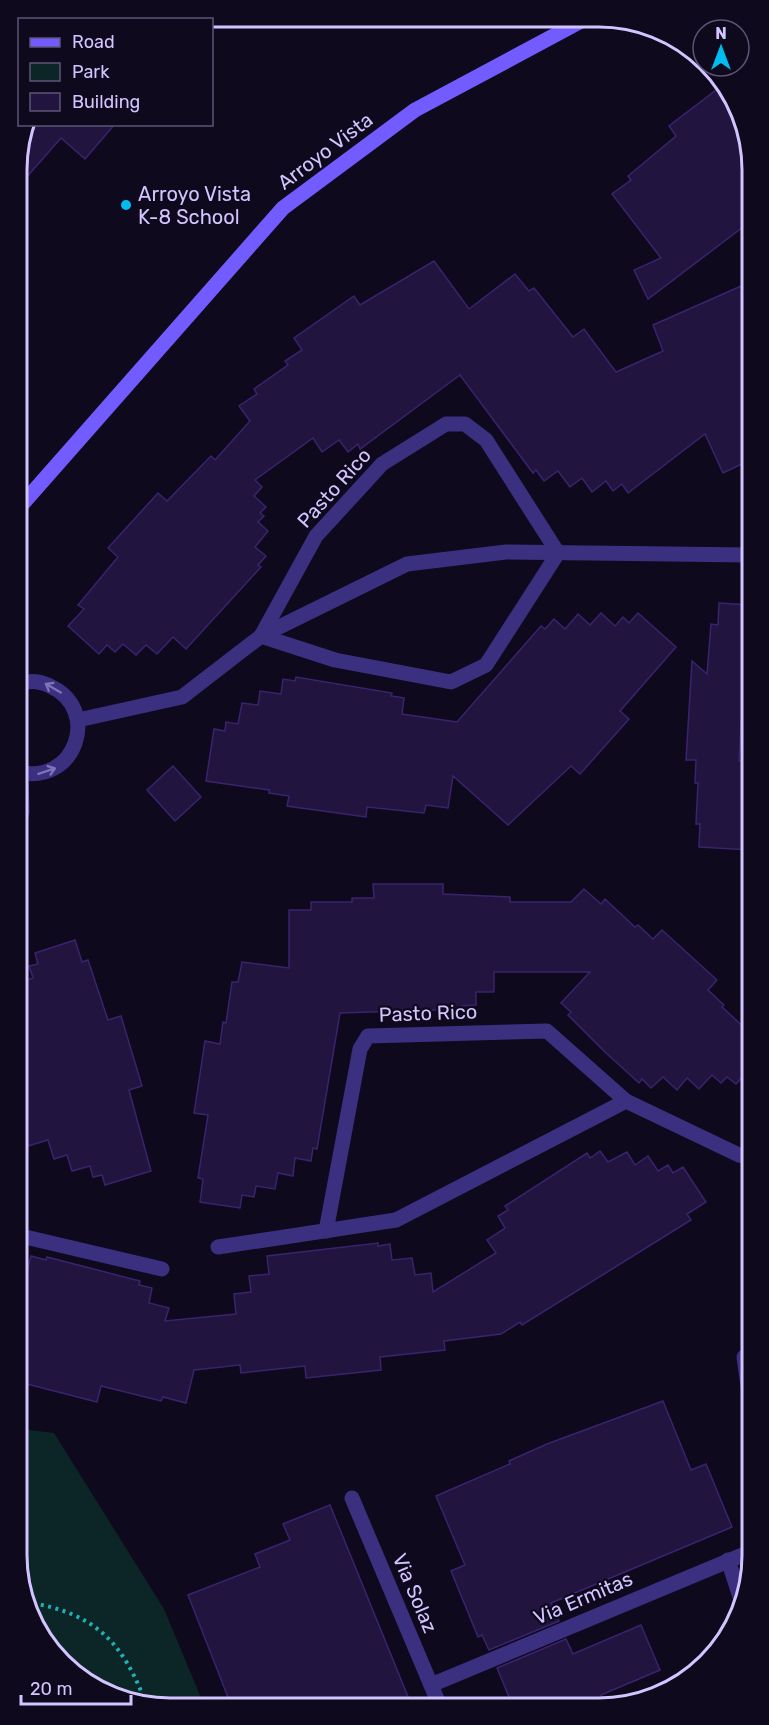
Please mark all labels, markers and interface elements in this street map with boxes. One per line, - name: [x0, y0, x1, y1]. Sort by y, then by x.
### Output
- legend: [18, 18, 213, 126]
- north arrow: [691, 18, 751, 78]
- text: N: [715, 24, 727, 43]
- text: Road: [72, 31, 115, 53]
- text: Park: [72, 61, 110, 83]
- text: Building: [72, 91, 140, 113]
- street label: Arroyo Vista: [273, 107, 377, 195]
- place label: Arroyo Vista K-8 School: [138, 182, 251, 229]
- marker: Arroyo Vista K-8 School: [119, 198, 133, 212]
- street label: Pasto Rico: [292, 443, 376, 533]
- one-way arrow: [45, 682, 62, 694]
- one-way arrow: [37, 764, 56, 775]
- street label: Pasto Rico: [378, 999, 478, 1027]
- street label: Via Solaz: [388, 1550, 442, 1636]
- street label: Via Ermitas: [530, 1566, 636, 1630]
- scale bar: [21, 1668, 130, 1706]
- text: 20 m: [30, 1678, 72, 1700]

